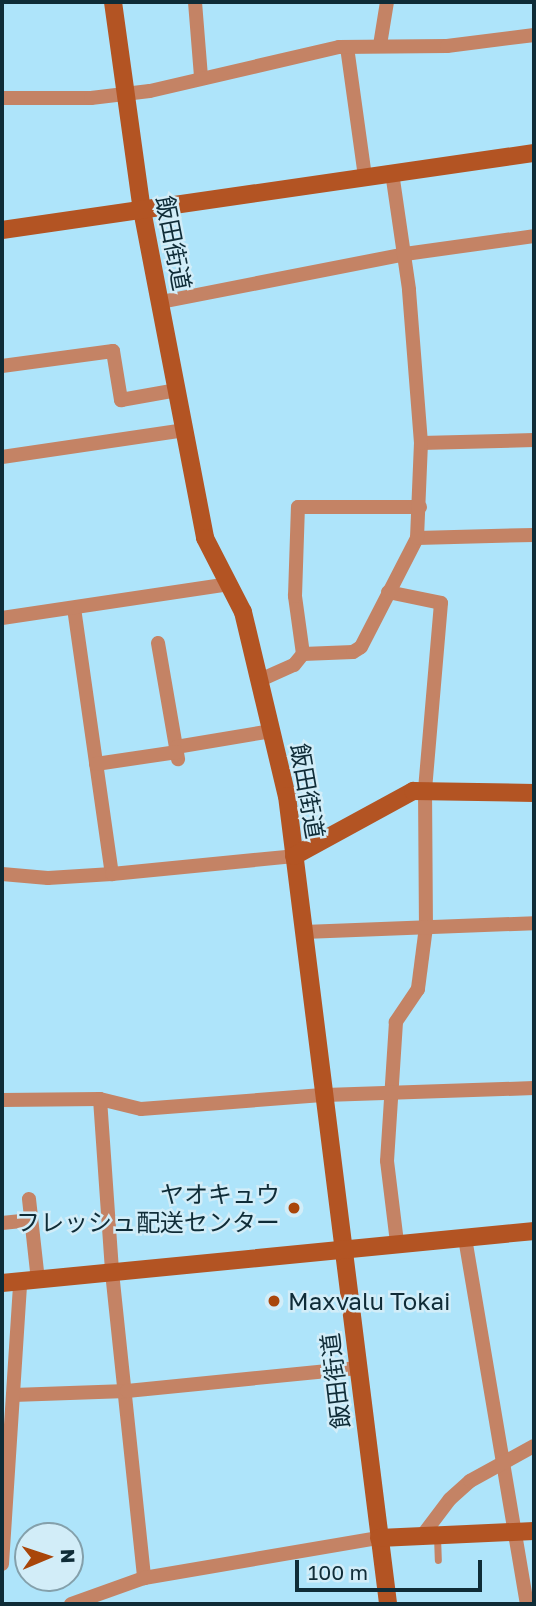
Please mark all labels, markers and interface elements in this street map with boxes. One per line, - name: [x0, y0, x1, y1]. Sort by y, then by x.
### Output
- street label: 飯田街道: [151, 193, 197, 293]
- street label: 飯田街道: [285, 741, 331, 841]
- place label: ヤオキュウ フレッシュ配送センター: [16, 1180, 280, 1236]
- marker: ヤオキュウ フレッシュ配送センター: [286, 1200, 302, 1216]
- place label: Maxvalu Tokai: [288, 1287, 451, 1315]
- marker: Maxvalu Tokai: [266, 1293, 282, 1309]
- street label: 飯田街道: [315, 1332, 355, 1430]
- north arrow: [14, 1522, 84, 1592]
- scale bar: [298, 1546, 485, 1590]
- text: N: [57, 1549, 80, 1564]
- text: 100 m: [308, 1559, 368, 1585]

